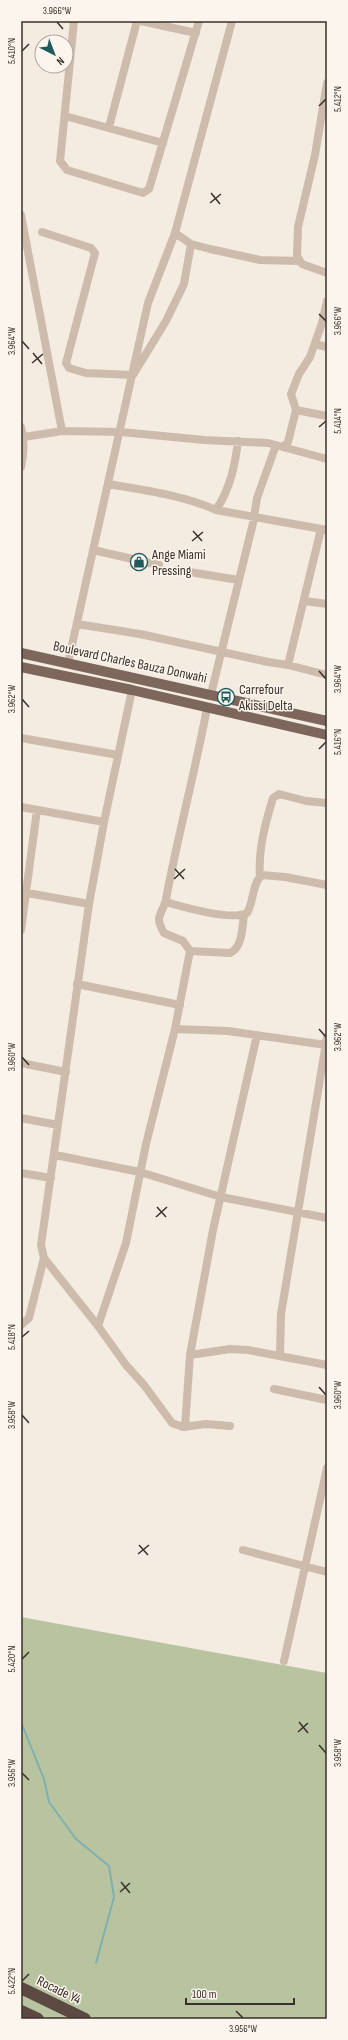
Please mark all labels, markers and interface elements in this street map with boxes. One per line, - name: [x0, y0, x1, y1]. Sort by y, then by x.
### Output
- text: 3.966°W: [43, 5, 72, 17]
- north arrow: [34, 34, 74, 74]
- text: 5.410°N: [6, 38, 18, 64]
- text: N: [54, 54, 67, 68]
- text: 5.412°N: [332, 86, 344, 112]
- text: 3.966°W: [332, 306, 344, 335]
- text: 3.964°W: [6, 326, 18, 355]
- text: 5.414°N: [332, 408, 344, 434]
- place label: Ange Miami Pressing: [151, 546, 206, 579]
- shop icon: Ange Miami Pressing: [129, 552, 149, 572]
- street label: Boulevard Charles Bauza Donwahi: [52, 637, 208, 687]
- text: 3.964°W: [332, 664, 344, 693]
- place label: Carrefour Akissi Delta: [238, 681, 293, 714]
- text: 3.962°W: [6, 684, 18, 713]
- bus stop icon: Carrefour Akissi Delta: [216, 687, 236, 707]
- text: 5.416°N: [332, 729, 344, 755]
- text: 3.962°W: [332, 1022, 344, 1051]
- text: 3.960°W: [6, 1042, 18, 1071]
- text: 5.418°N: [6, 1324, 18, 1350]
- text: 3.960°W: [332, 1380, 344, 1409]
- text: 3.958°W: [6, 1401, 18, 1429]
- text: 5.420°N: [6, 1646, 18, 1672]
- text: 3.958°W: [332, 1739, 344, 1767]
- text: 3.956°W: [6, 1758, 18, 1787]
- text: 5.422°N: [6, 1968, 18, 1994]
- street label: Rocade Y4: [34, 1972, 84, 2008]
- scale bar: [186, 1980, 294, 2006]
- text: 100 m: [192, 1987, 217, 2002]
- text: 3.956°W: [229, 2023, 258, 2035]

